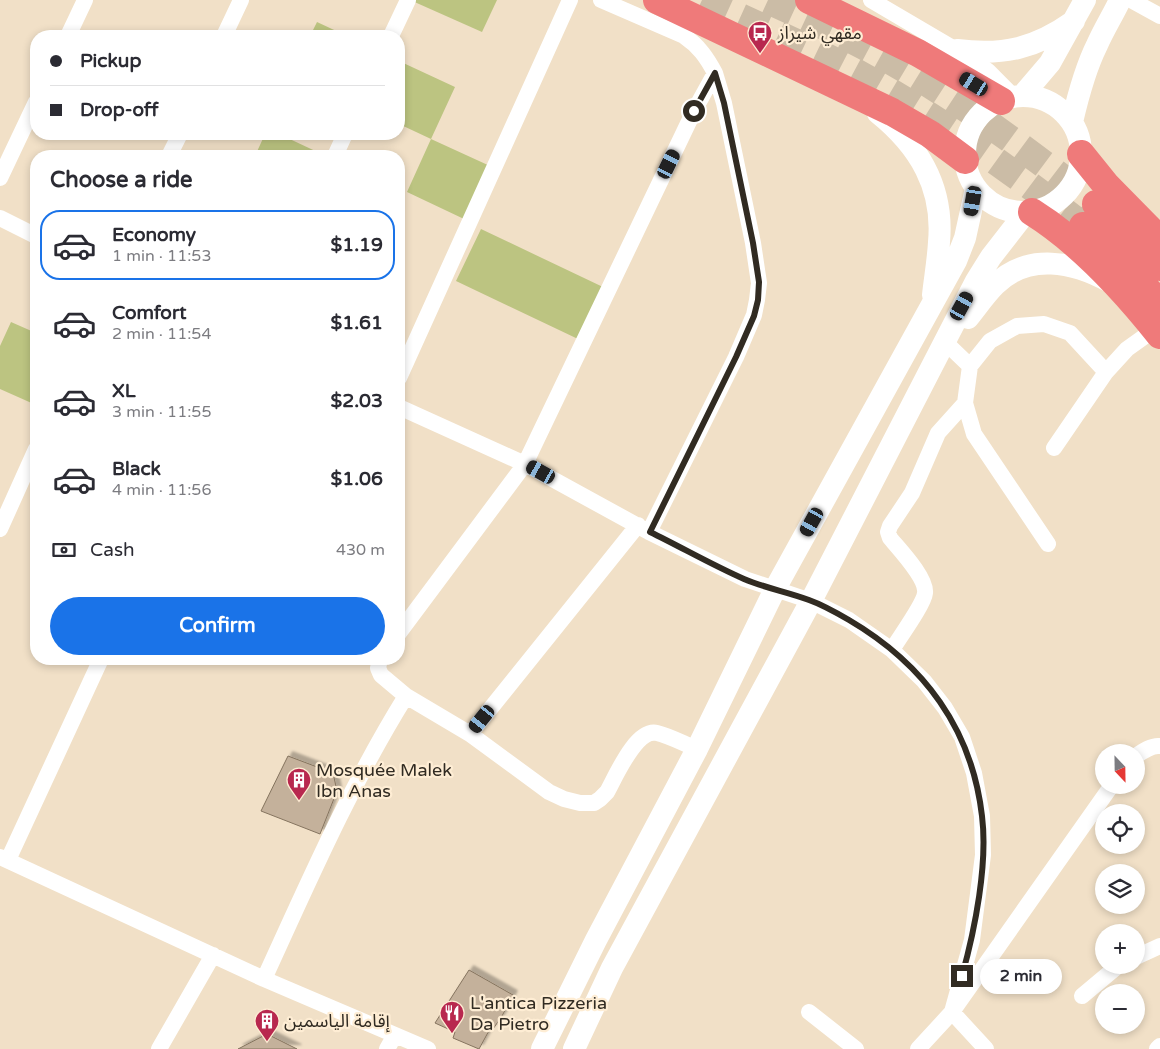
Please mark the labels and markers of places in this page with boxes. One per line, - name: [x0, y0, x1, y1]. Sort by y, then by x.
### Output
- bus stop icon: مقهي شيراز: [747, 20, 773, 54]
- place label: مقهي شيراز: [777, 22, 862, 46]
- place label: Mosquée Malek Ibn Anas: [316, 759, 452, 802]
- building icon: Mosquée Malek Ibn Anas: [286, 767, 312, 801]
- place label: L'antica Pizzeria Da Pietro: [470, 992, 607, 1035]
- restaurant icon: L'antica Pizzeria Da Pietro: [439, 1000, 465, 1034]
- building icon: إقامة الياسمين: [254, 1008, 280, 1042]
- place label: إقامة الياسمين: [284, 1010, 390, 1033]

